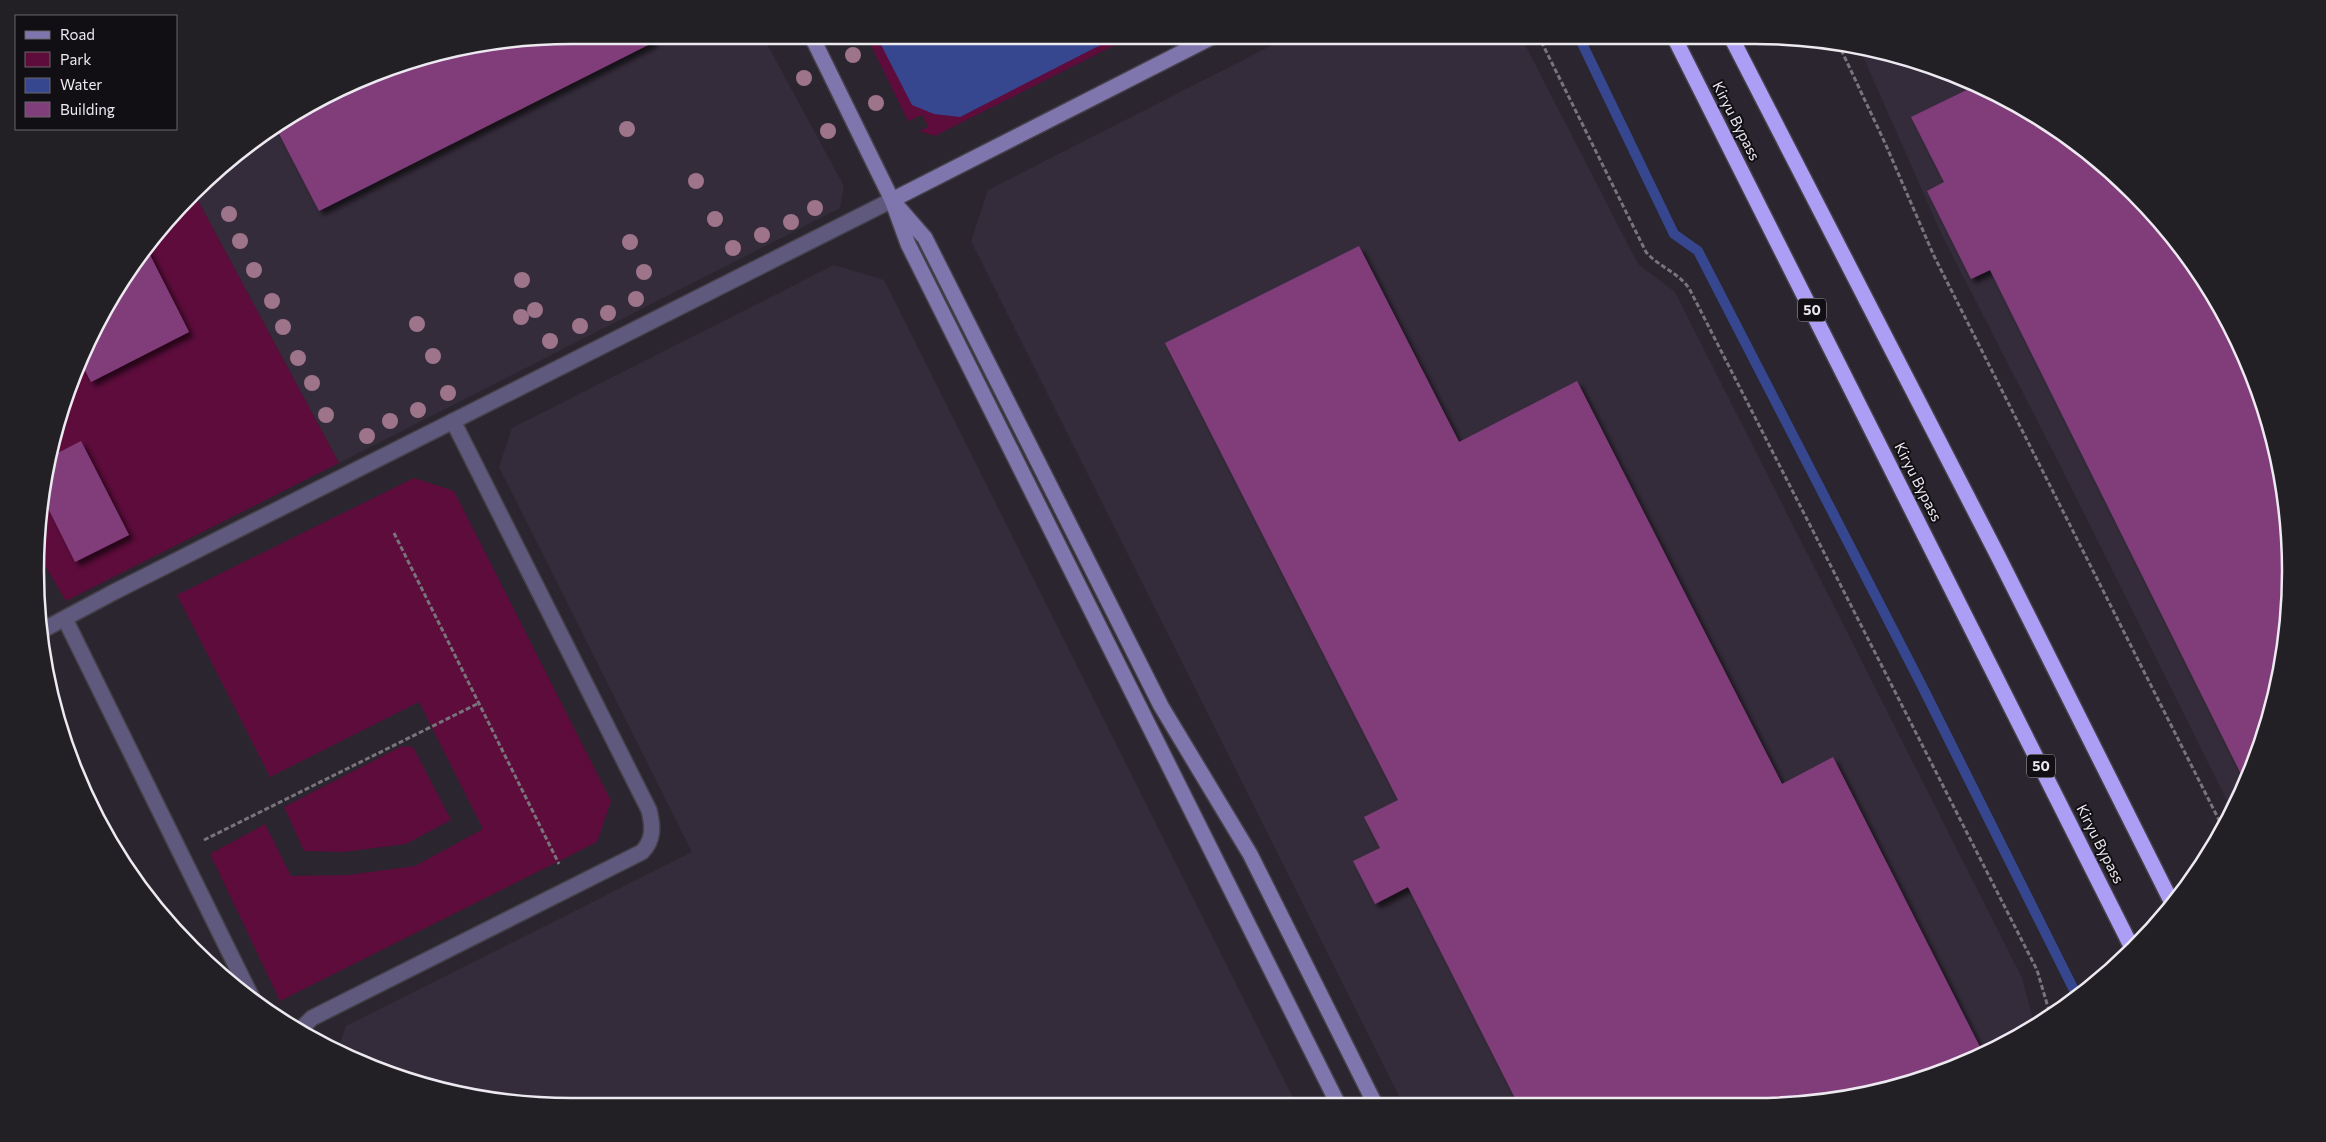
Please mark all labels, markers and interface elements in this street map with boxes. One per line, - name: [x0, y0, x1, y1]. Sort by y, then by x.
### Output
- legend: [15, 15, 178, 130]
- text: Road: [60, 25, 95, 43]
- text: Park: [60, 50, 91, 68]
- text: Water: [60, 75, 102, 93]
- street label: Kiryu Bypass: [1709, 78, 1765, 163]
- text: Building: [60, 100, 115, 118]
- road number: 50: [1798, 298, 1826, 322]
- street label: Kiryu Bypass: [1891, 439, 1947, 524]
- road number: 50: [2027, 754, 2055, 778]
- street label: Kiryu Bypass: [2073, 801, 2129, 886]

